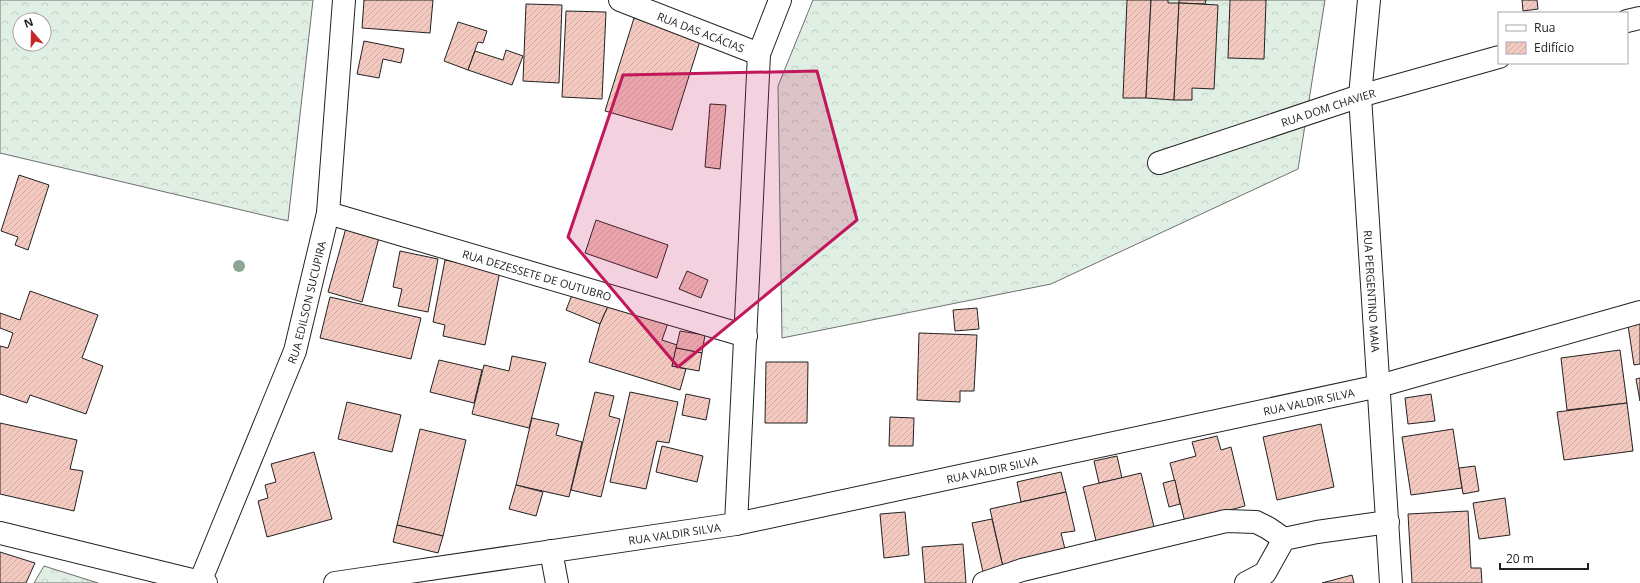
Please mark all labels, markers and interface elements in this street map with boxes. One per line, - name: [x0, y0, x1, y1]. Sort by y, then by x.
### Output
- street label: RUA DAS ACÁCIAS: [655, 8, 747, 55]
- north arrow: [12, 12, 52, 52]
- legend: [1498, 12, 1628, 64]
- text: N: [22, 14, 35, 31]
- text: Rua: [1534, 19, 1555, 36]
- text: Edifício: [1534, 39, 1574, 56]
- street label: RUA DOM CHAVIER: [1279, 85, 1377, 129]
- street label: RUA PERGENTINO MAIA: [1361, 230, 1384, 353]
- street label: RUA EDILSON SUCUPIRA: [283, 239, 329, 366]
- street label: RUA DEZESSETE DE OUTUBRO: [461, 246, 613, 304]
- street label: RUA VALDIR SILVA: [1262, 384, 1356, 418]
- street label: RUA VALDIR SILVA: [945, 452, 1039, 486]
- street label: RUA VALDIR SILVA: [627, 519, 722, 547]
- scale bar: [1500, 545, 1588, 571]
- text: 20 m: [1506, 550, 1534, 567]

